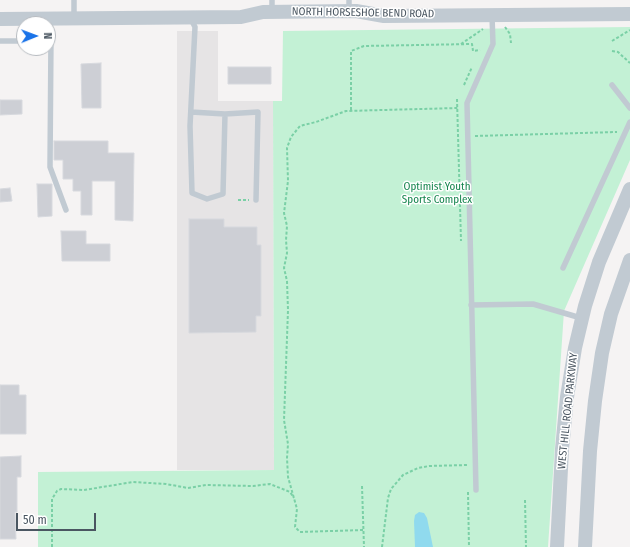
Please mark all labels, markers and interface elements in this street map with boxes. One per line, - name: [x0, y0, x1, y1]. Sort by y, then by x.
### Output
- street label: NORTH HORSESHOE BEND ROAD: [292, 5, 434, 21]
- north arrow: [16, 16, 56, 56]
- text: N: [41, 32, 54, 39]
- park label: Optimist Youth Sports Complex: [402, 180, 472, 206]
- street label: WEST HILL ROAD PARKWAY: [555, 352, 581, 470]
- scale bar: [18, 505, 98, 531]
- text: 50 m: [23, 513, 47, 527]

